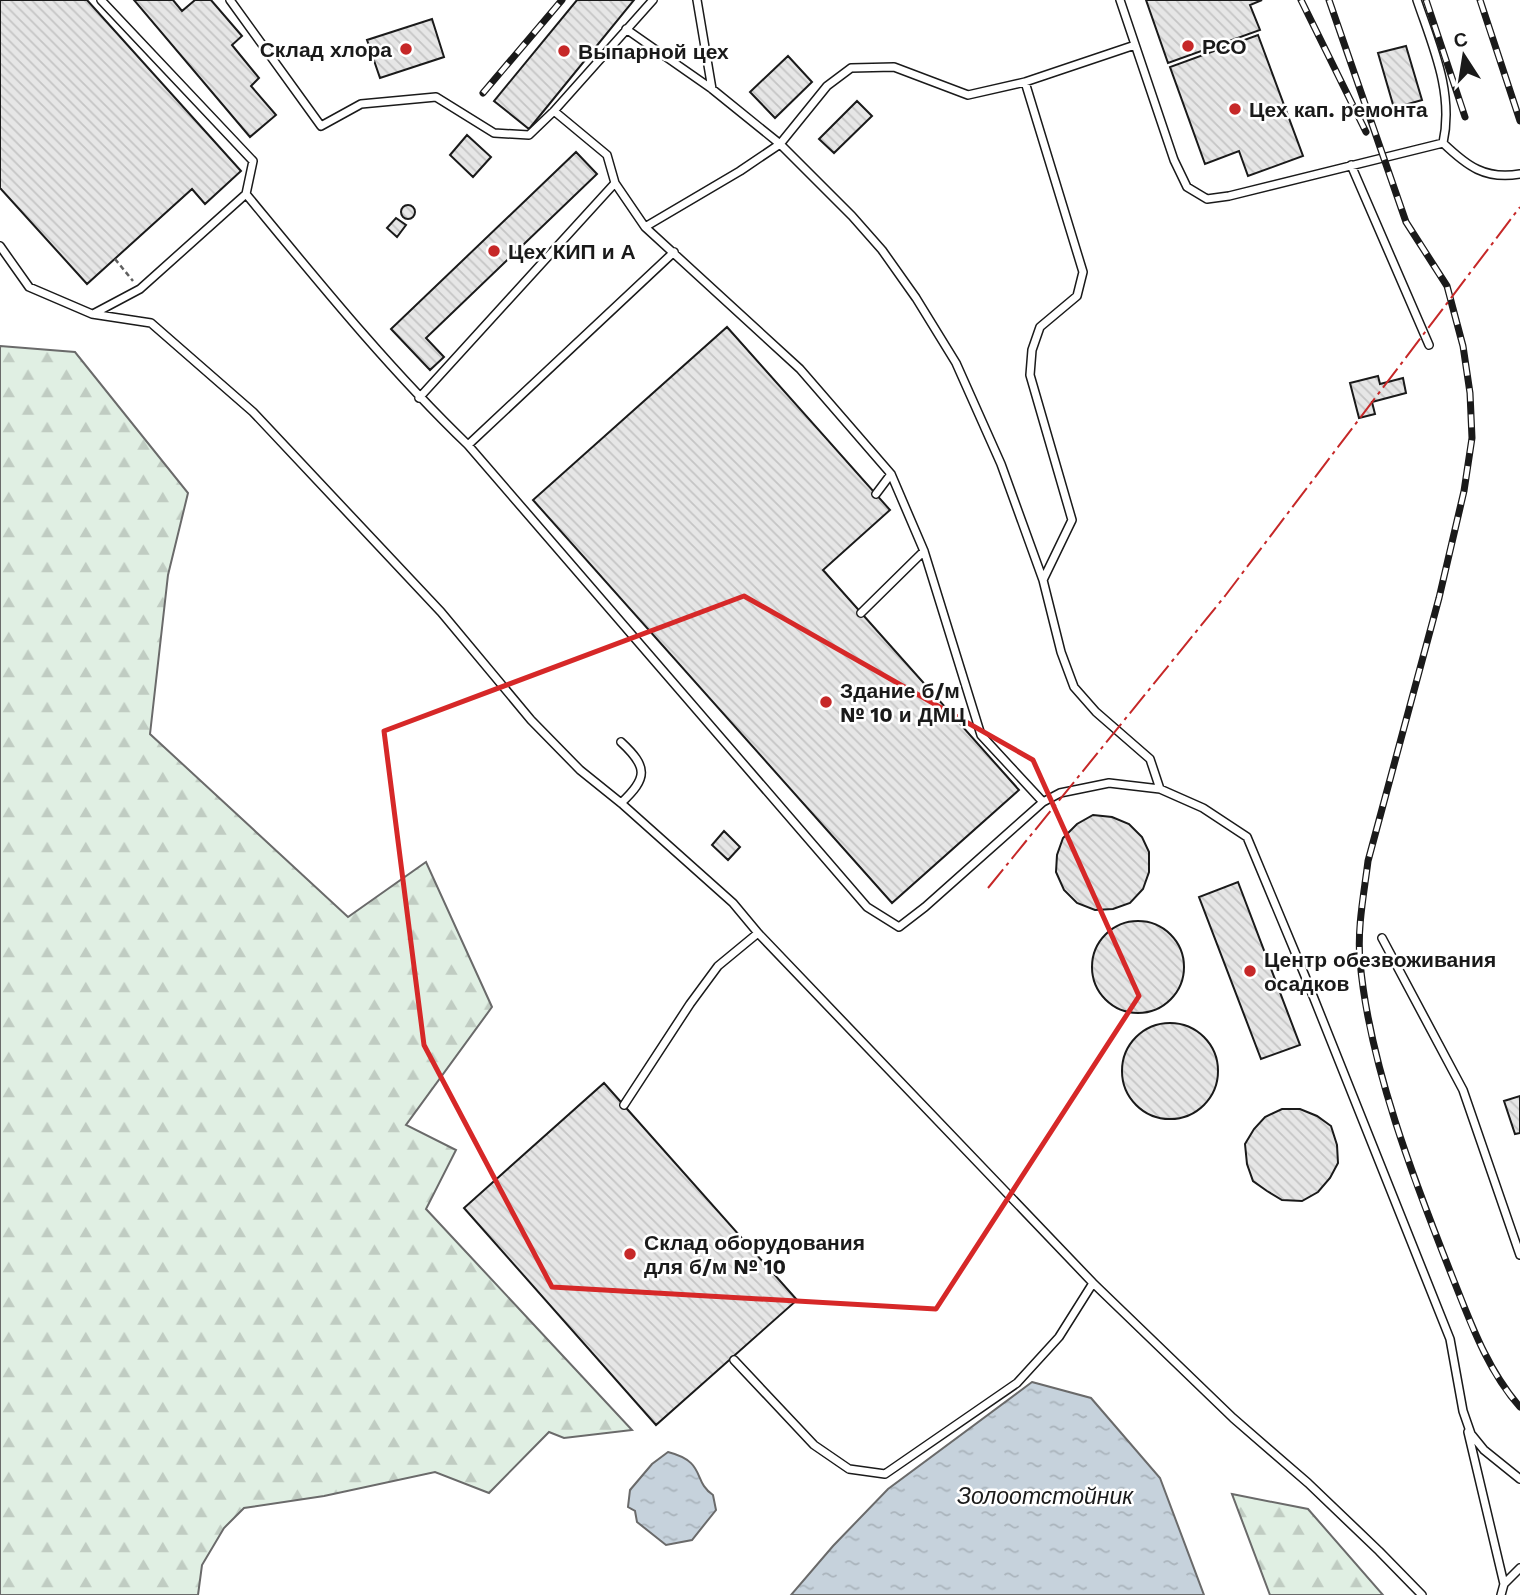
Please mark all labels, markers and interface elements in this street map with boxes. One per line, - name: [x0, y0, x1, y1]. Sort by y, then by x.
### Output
- north arrow: [1429, 21, 1499, 91]
- text: С: [1451, 27, 1470, 53]
- place label: РСО: [1202, 34, 1246, 59]
- place label: Склад хлора: [260, 37, 392, 62]
- marker: РСО: [1180, 38, 1196, 54]
- place label: Выпарной цех: [578, 39, 729, 64]
- marker: Склад хлора: [398, 41, 414, 57]
- marker: Выпарной цех: [556, 43, 572, 59]
- place label: Цех кап. ремонта: [1249, 97, 1428, 122]
- marker: Цех кап. ремонта: [1227, 101, 1243, 117]
- place label: Цех КИП и А: [508, 239, 636, 264]
- marker: Цех КИП и А: [486, 243, 502, 259]
- place label: Здание б/м № 10 и ДМЦ: [840, 678, 966, 727]
- marker: Здание б/м № 10 и ДМЦ: [818, 694, 834, 710]
- place label: Центр обезвоживания осадков: [1264, 947, 1496, 996]
- marker: Центр обезвоживания осадков: [1242, 963, 1258, 979]
- place label: Склад оборудования для б/м № 10: [644, 1230, 865, 1279]
- marker: Склад оборудования для б/м № 10: [622, 1246, 638, 1262]
- water label: Золоотстойник: [957, 1483, 1134, 1510]

